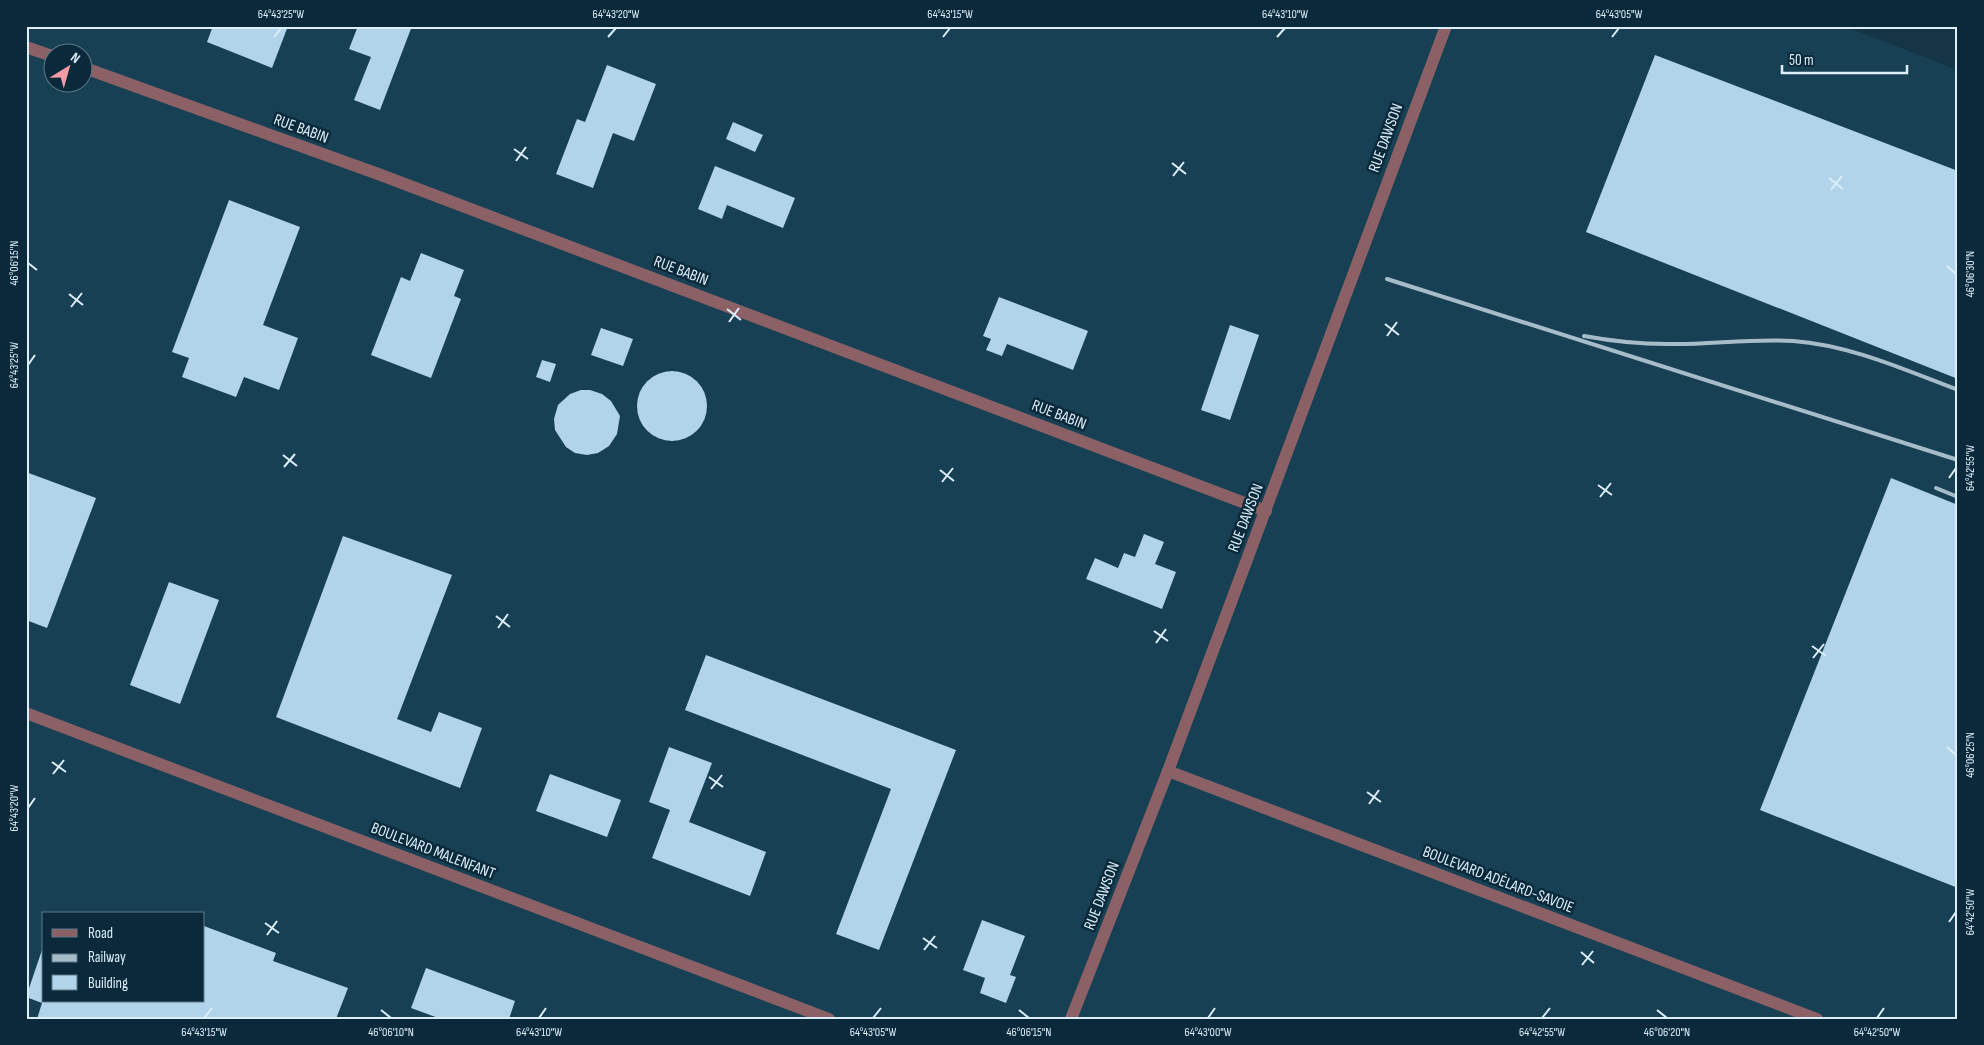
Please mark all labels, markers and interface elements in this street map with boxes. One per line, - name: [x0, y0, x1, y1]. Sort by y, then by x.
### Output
- text: 64°43'25"W: [258, 7, 304, 22]
- text: 64°43'20"W: [593, 7, 640, 22]
- text: 64°43'15"W: [927, 7, 973, 22]
- text: 64°43'10"W: [1262, 7, 1308, 22]
- text: 64°43'05"W: [1596, 7, 1643, 22]
- north arrow: [42, 42, 92, 92]
- scale bar: [1782, 42, 1906, 74]
- text: N: [67, 49, 84, 67]
- text: 50 m: [1789, 51, 1814, 70]
- street label: RUE DAWSON: [1365, 101, 1407, 175]
- street label: RUE BABIN: [271, 110, 331, 148]
- text: 46°06'15"N: [7, 241, 22, 285]
- text: 46°06'30"N: [1963, 251, 1978, 297]
- street label: RUE BABIN: [651, 252, 711, 290]
- text: 64°43'25"W: [7, 342, 22, 388]
- street label: RUE BABIN: [1029, 396, 1089, 434]
- text: 64°42'55"W: [1963, 445, 1978, 491]
- street label: RUE DAWSON: [1224, 481, 1268, 555]
- text: 46°06'25"N: [1963, 732, 1978, 778]
- text: 64°43'20"W: [7, 784, 22, 831]
- street label: BOULEVARD MALENFANT: [368, 819, 498, 884]
- street label: BOULEVARD ADÉLARD-SAVOIE: [1420, 842, 1576, 918]
- street label: RUE DAWSON: [1080, 859, 1124, 933]
- text: 64°42'50"W: [1963, 888, 1978, 935]
- legend: [42, 912, 205, 1002]
- text: Road: [88, 924, 113, 943]
- text: Railway: [88, 948, 126, 967]
- text: Building: [88, 974, 128, 993]
- text: 64°43'15"W: [181, 1025, 227, 1040]
- text: 46°06'10"N: [368, 1025, 414, 1040]
- text: 64°43'10"W: [516, 1025, 562, 1040]
- text: 64°43'05"W: [850, 1025, 897, 1040]
- text: 46°06'15"N: [1007, 1025, 1051, 1040]
- text: 64°43'00"W: [1184, 1025, 1232, 1040]
- text: 64°42'55"W: [1519, 1025, 1565, 1040]
- text: 46°06'20"N: [1644, 1025, 1690, 1040]
- text: 64°42'50"W: [1854, 1025, 1901, 1040]

